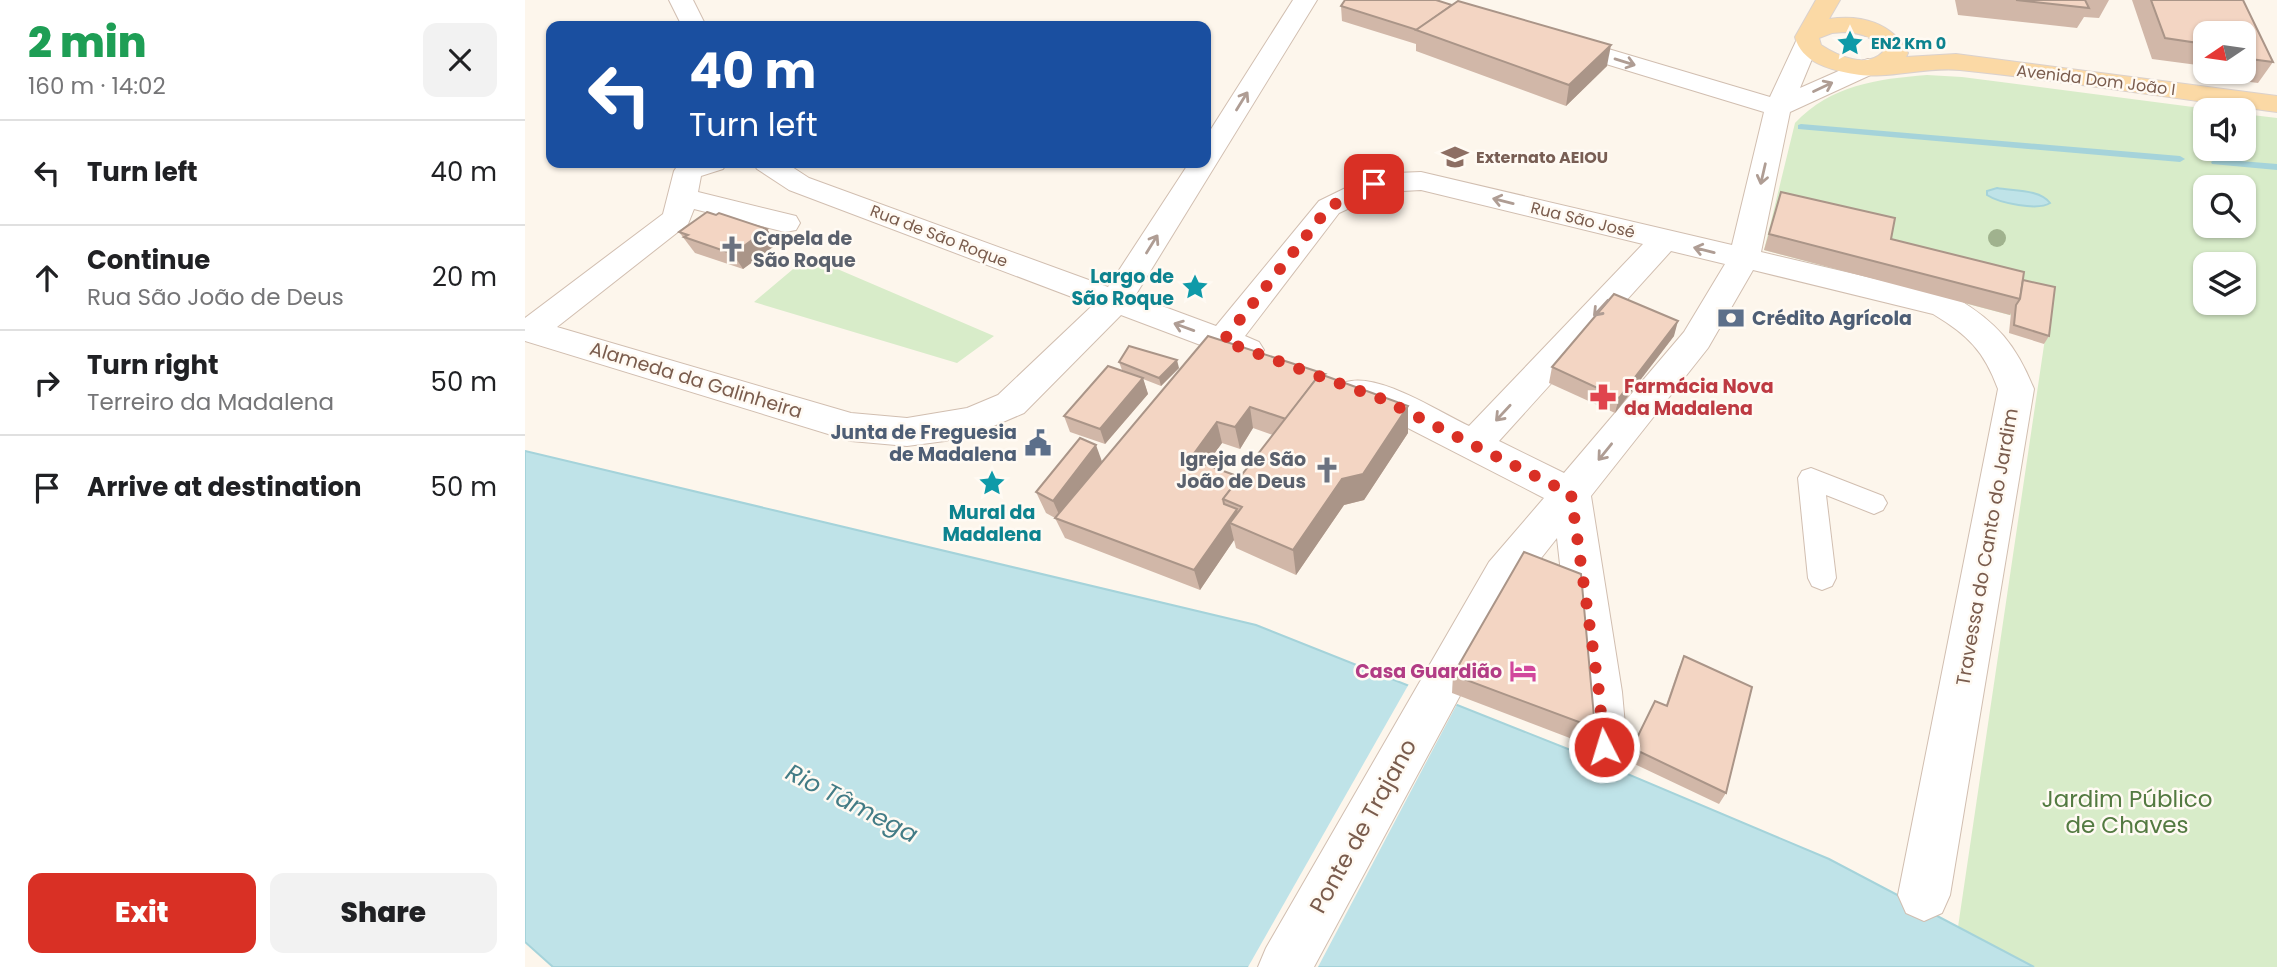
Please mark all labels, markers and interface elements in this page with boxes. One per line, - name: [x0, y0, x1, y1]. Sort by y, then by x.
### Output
- text: 2 min: [28, 13, 146, 72]
- north arrow: [2193, 21, 2256, 84]
- map controls: [2193, 21, 2256, 315]
- button: close: [423, 23, 497, 97]
- place icon: EN2 Km 0: [1835, 28, 1865, 58]
- place label: EN2 Km 0: [1871, 32, 1946, 55]
- text: 40 m: [689, 37, 816, 105]
- icon: left: [574, 49, 665, 140]
- one-way arrow: [1614, 57, 1636, 69]
- street label: Avenida Dom João I: [2015, 59, 2177, 101]
- text: 160 m · 14:02: [28, 70, 166, 102]
- one-way arrow: [1812, 80, 1833, 94]
- one-way arrow: [1236, 91, 1250, 111]
- button: sound: [2193, 98, 2256, 161]
- text: Turn left: [689, 102, 818, 147]
- school or university icon: Externato AEIOU: [1440, 142, 1470, 172]
- place label: Externato AEIOU: [1476, 146, 1608, 169]
- icon: left: [28, 154, 66, 192]
- text: Turn left: [87, 154, 198, 190]
- text: 40 m: [431, 154, 497, 190]
- pin: [1344, 154, 1404, 214]
- one-way arrow: [1756, 163, 1769, 185]
- icon: arrive: [1355, 165, 1393, 203]
- button: search: [2193, 175, 2256, 238]
- one-way arrow: [1492, 194, 1515, 207]
- street label: Rua São José: [1528, 196, 1638, 244]
- street label: Rua de São Roque: [867, 199, 1011, 273]
- place label: Capela de São Roque: [753, 225, 856, 274]
- church icon: Capela de São Roque: [717, 234, 747, 264]
- one-way arrow: [1145, 235, 1159, 255]
- text: Continue: [87, 242, 210, 278]
- one-way arrow: [1693, 243, 1716, 256]
- button: layers: [2193, 252, 2256, 315]
- icon: ahead: [28, 259, 66, 297]
- text: 20 m: [432, 259, 497, 295]
- place label: Largo de São Roque: [1071, 263, 1174, 312]
- place icon: Largo de São Roque: [1180, 272, 1210, 302]
- text: Rua São João de Deus: [87, 281, 344, 313]
- one-way arrow: [1593, 299, 1610, 316]
- bank icon: Crédito Agrícola: [1716, 303, 1746, 333]
- place label: Crédito Agrícola: [1752, 305, 1912, 332]
- one-way arrow: [1173, 320, 1195, 332]
- street label: Alameda da Galinheira: [586, 335, 806, 425]
- text: Turn right: [87, 347, 219, 383]
- icon: right: [28, 364, 66, 402]
- text: 50 m: [431, 364, 497, 400]
- place label: Farmácia Nova da Madalena: [1624, 373, 1774, 422]
- pharmacy icon: Farmácia Nova da Madalena: [1588, 382, 1618, 412]
- text: Terreiro da Madalena: [87, 386, 334, 418]
- one-way arrow: [1495, 404, 1512, 421]
- street label: Travessa do Canto do Jardim: [1949, 406, 2025, 688]
- place label: Junta de Freguesia de Madalena: [830, 419, 1017, 468]
- public building icon: Junta de Freguesia de Madalena: [1023, 428, 1053, 458]
- one-way arrow: [1597, 443, 1612, 461]
- place label: Igreja de São João de Deus: [1176, 446, 1306, 495]
- church icon: Igreja de São João de Deus: [1312, 455, 1342, 485]
- place icon: Mural da Madalena: [977, 468, 1007, 498]
- icon: arrive: [28, 469, 66, 507]
- text: Arrive at destination: [87, 469, 362, 505]
- text: 50 m: [431, 469, 497, 505]
- place label: Mural da Madalena: [942, 499, 1042, 548]
- hotel icon: Casa Guardião: [1508, 656, 1538, 686]
- place label: Casa Guardião: [1355, 658, 1502, 685]
- position arrow: [1567, 710, 1641, 784]
- street label: Ponte de Trajano: [1302, 733, 1424, 919]
- water label: Rio Tâmega: [780, 756, 924, 850]
- park label: Jardim Público de Chaves: [2042, 783, 2212, 841]
- button: Exit: [28, 873, 256, 953]
- button: Share: [270, 873, 497, 953]

